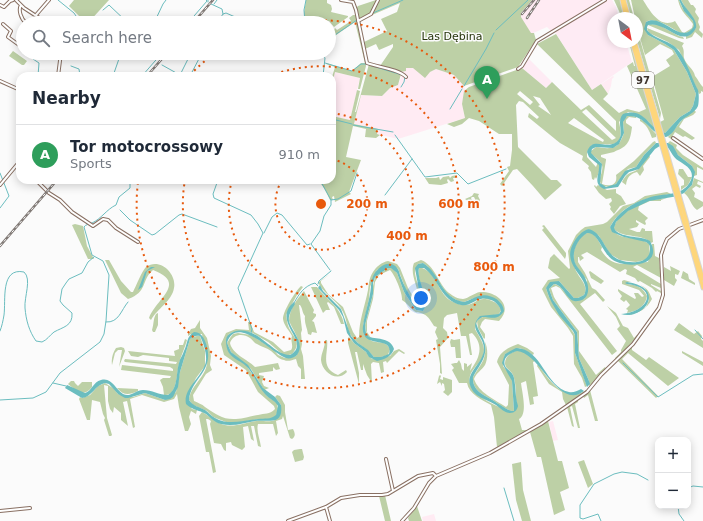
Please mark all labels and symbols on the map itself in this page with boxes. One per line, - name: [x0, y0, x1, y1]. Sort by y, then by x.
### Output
- north arrow: [607, 12, 643, 48]
- park label: Las Dębina: [421, 30, 483, 43]
- pin: A: [474, 66, 500, 99]
- road number: 97: [632, 72, 654, 88]
- centre of rings: [314, 197, 328, 211]
- text: 200 m: [346, 197, 388, 211]
- text: 600 m: [438, 197, 480, 211]
- text: 400 m: [386, 229, 428, 243]
- text: 800 m: [473, 260, 515, 274]
- your location: [411, 288, 431, 308]

